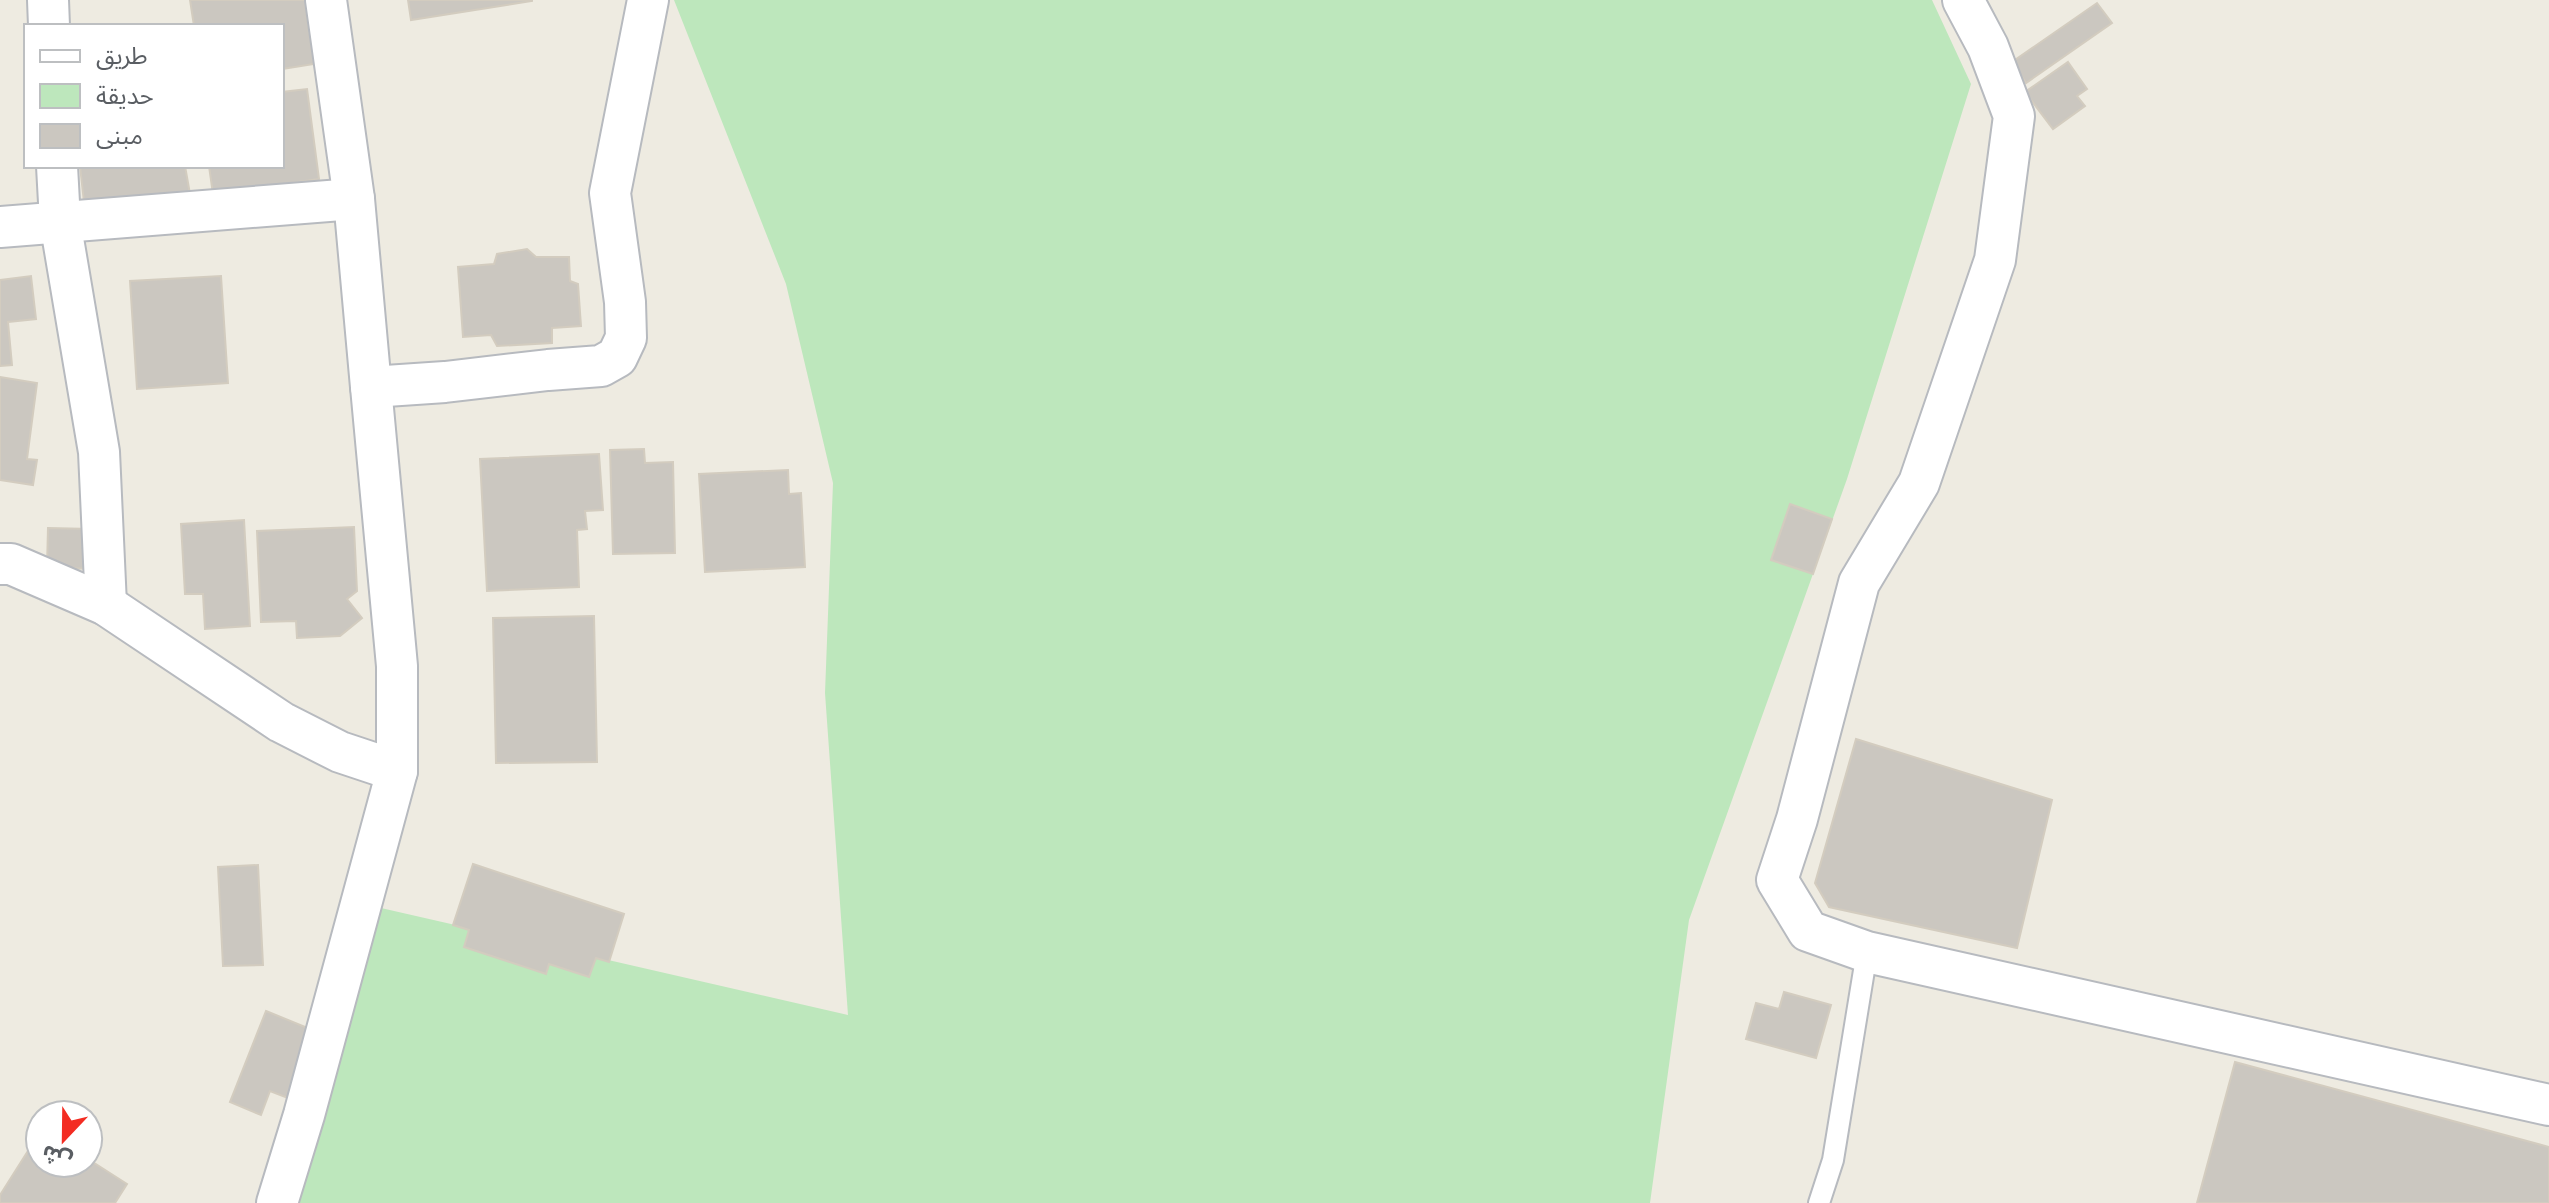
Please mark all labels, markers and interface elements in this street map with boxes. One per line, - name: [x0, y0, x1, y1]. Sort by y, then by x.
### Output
- legend: [24, 24, 284, 168]
- text: طريق: [96, 42, 148, 71]
- text: حديقة: [96, 82, 154, 111]
- text: مبنى: [96, 122, 143, 151]
- north arrow: [24, 1099, 104, 1179]
- text: ش: [38, 1138, 76, 1174]

